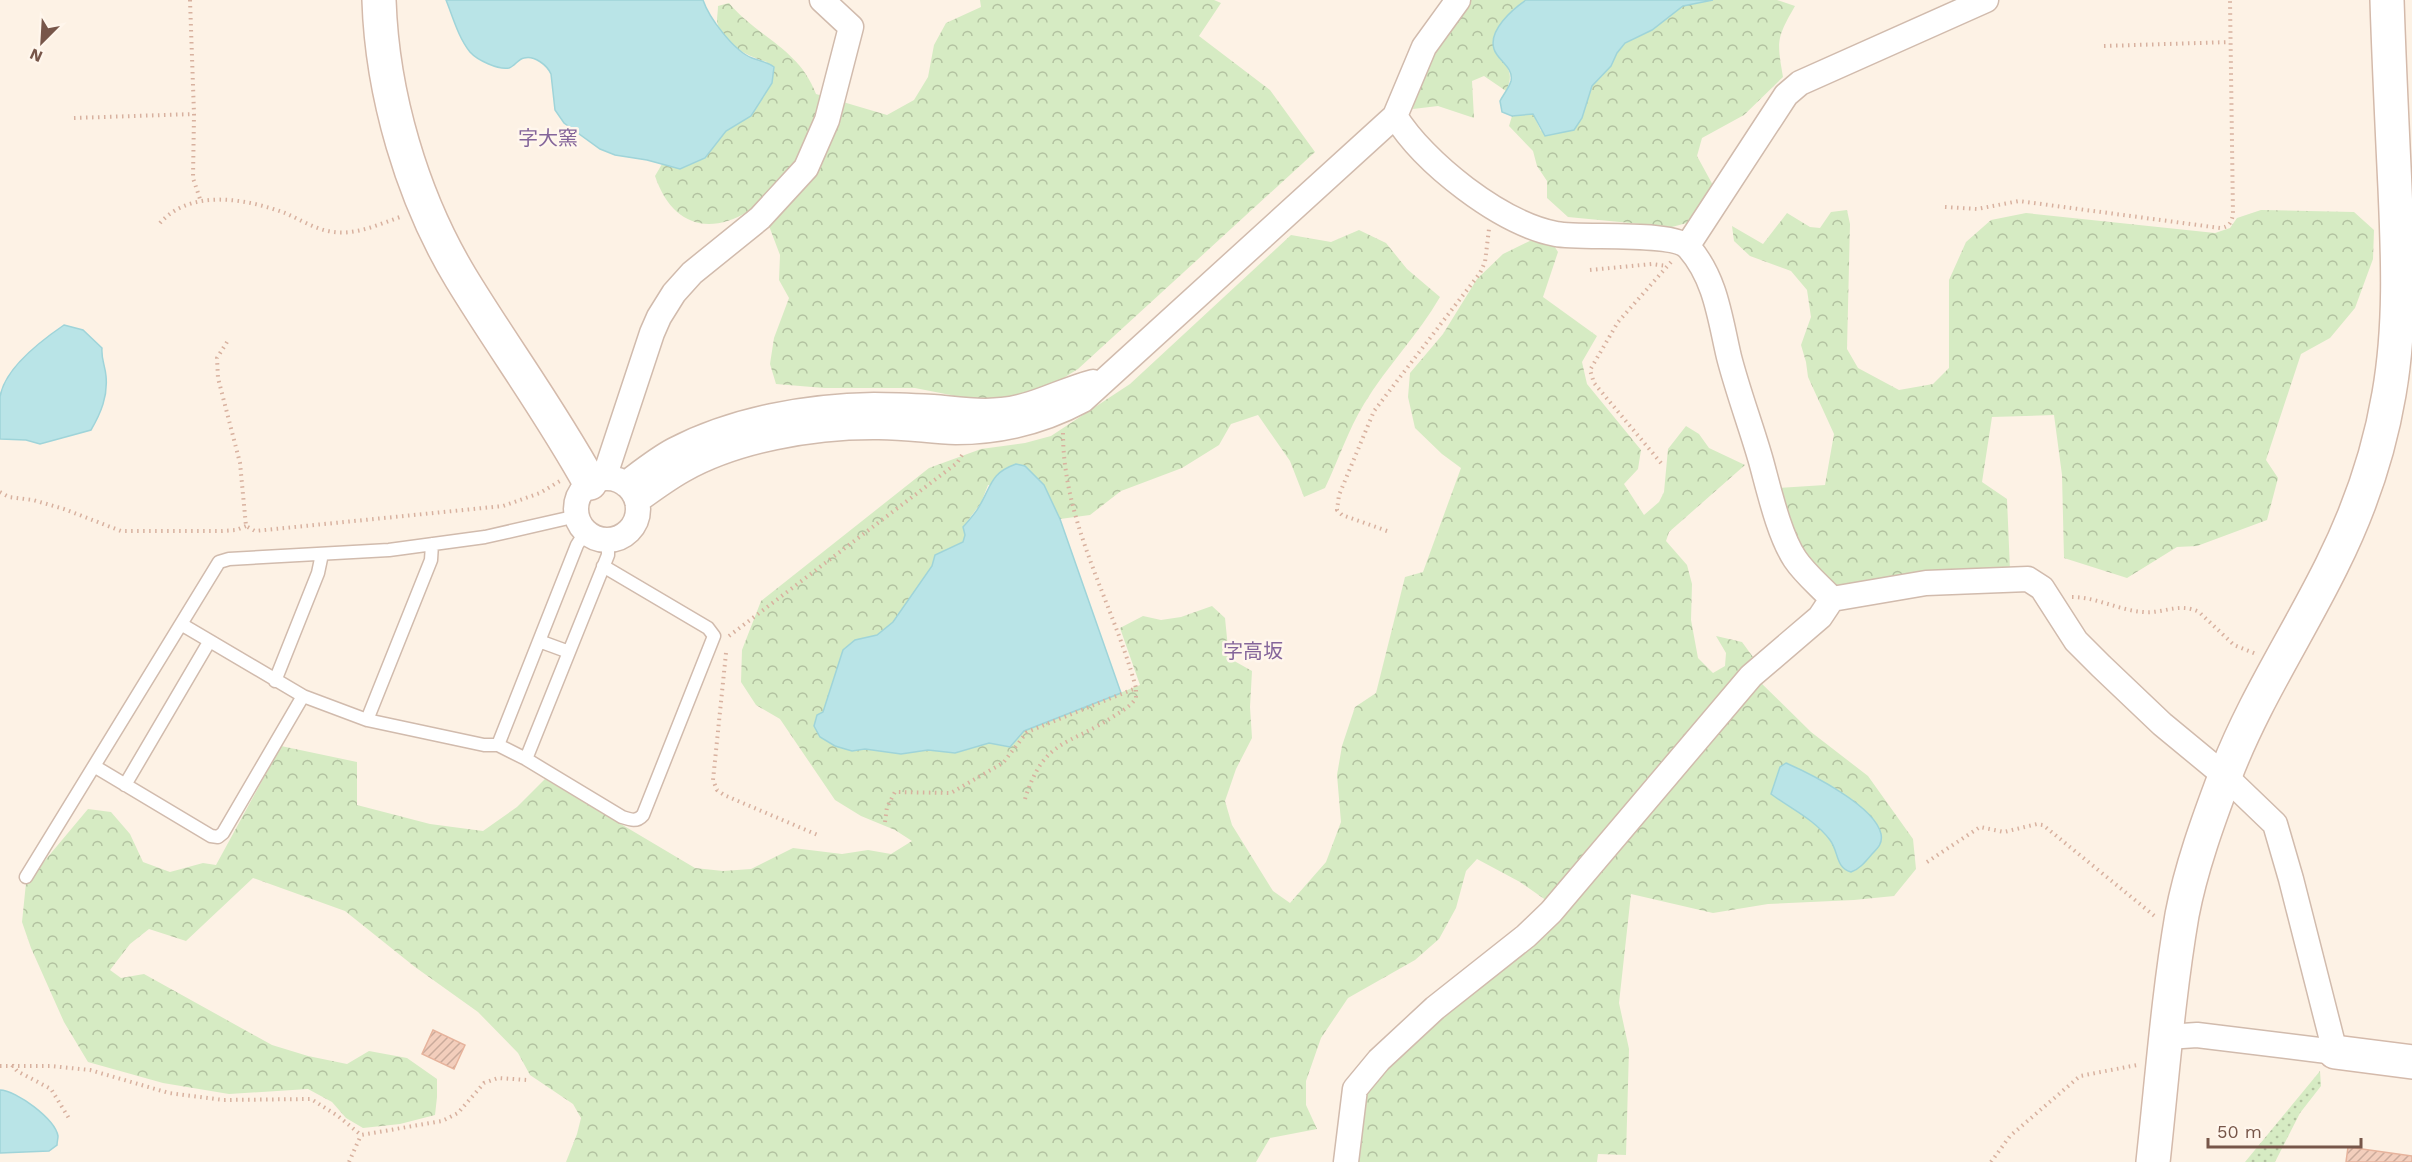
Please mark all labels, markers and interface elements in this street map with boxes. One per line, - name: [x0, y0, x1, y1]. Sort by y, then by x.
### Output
- north arrow: [12, 12, 72, 72]
- text: N: [27, 44, 45, 66]
- district label: 字大窯: [518, 126, 578, 150]
- district label: 字高坂: [1223, 639, 1283, 663]
- scale bar: [2208, 1111, 2361, 1149]
- text: 50 m: [2217, 1121, 2262, 1142]

